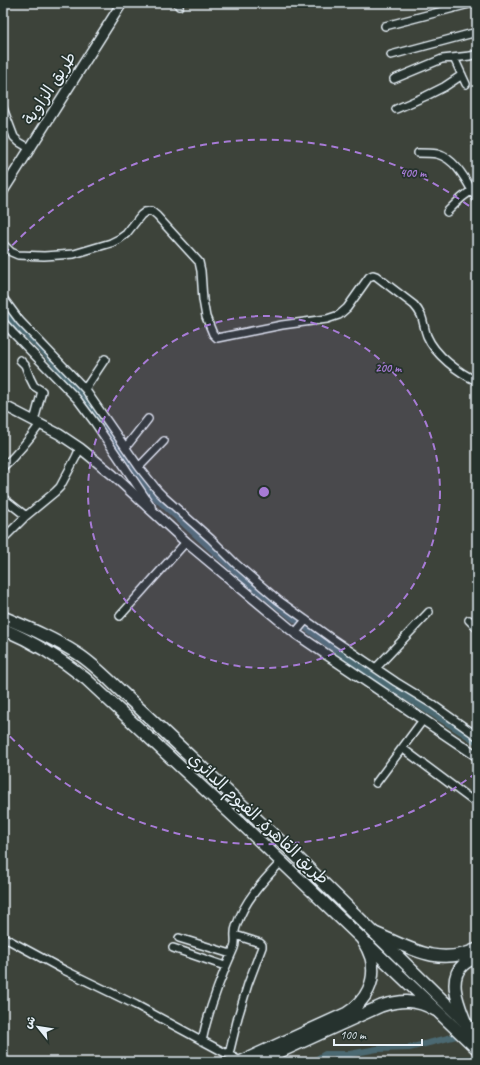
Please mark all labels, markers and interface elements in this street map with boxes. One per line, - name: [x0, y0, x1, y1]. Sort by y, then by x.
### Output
- street label: طريق الزاوية: [18, 48, 81, 129]
- text: 400 m: [400, 165, 427, 181]
- text: 200 m: [375, 360, 402, 376]
- centre of rings: [257, 485, 271, 499]
- street label: طريق القاهرة, الفيوم الدائري: [182, 748, 333, 891]
- north arrow: [18, 1007, 58, 1047]
- text: ش: [20, 1013, 38, 1031]
- scale bar: [334, 1021, 422, 1047]
- text: 100 m: [340, 1027, 367, 1043]

